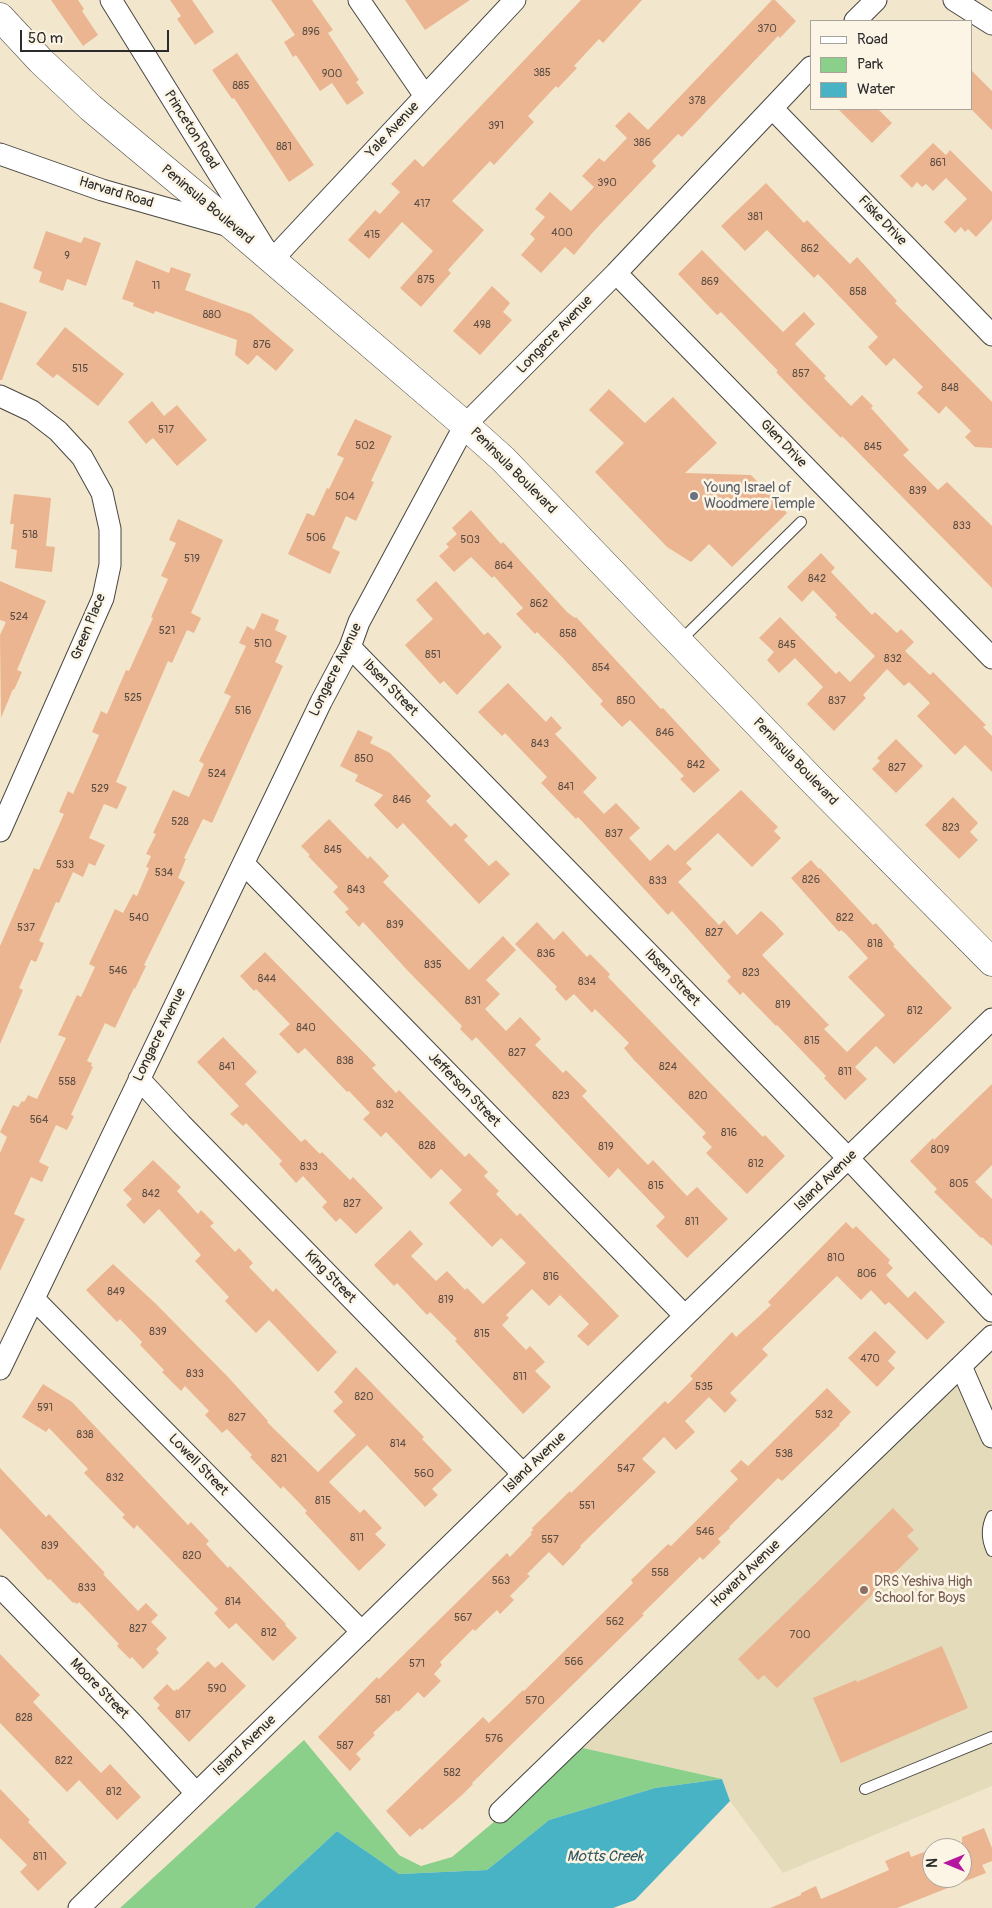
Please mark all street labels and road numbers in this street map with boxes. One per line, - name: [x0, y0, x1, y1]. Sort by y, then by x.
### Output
- street label: Princeton Road: [160, 88, 222, 172]
- street label: Yale Avenue: [363, 99, 423, 161]
- street label: Peninsula Boulevard: [157, 162, 257, 248]
- street label: Harvard Road: [77, 174, 155, 212]
- street label: Fiske Drive: [854, 193, 910, 249]
- street label: Longacre Avenue: [514, 293, 596, 377]
- street label: Glen Drive: [756, 417, 810, 471]
- street label: Peninsula Boulevard: [466, 424, 560, 518]
- street label: Green Place: [68, 591, 110, 663]
- street label: Longacre Avenue: [306, 621, 366, 719]
- street label: Ibsen Street: [359, 656, 421, 720]
- street label: Peninsula Boulevard: [749, 715, 841, 809]
- street label: Ibsen Street: [641, 946, 703, 1010]
- street label: Longacre Avenue: [130, 986, 190, 1084]
- street label: Jefferson Street: [424, 1049, 504, 1131]
- street label: Island Avenue: [791, 1147, 861, 1215]
- street label: King Street: [301, 1247, 359, 1307]
- street label: Island Avenue: [500, 1429, 570, 1497]
- street label: Lowell Street: [164, 1431, 232, 1499]
- street label: Howard Avenue: [708, 1537, 784, 1611]
- street label: Moore Street: [66, 1655, 132, 1723]
- street label: Island Avenue: [210, 1712, 280, 1780]

